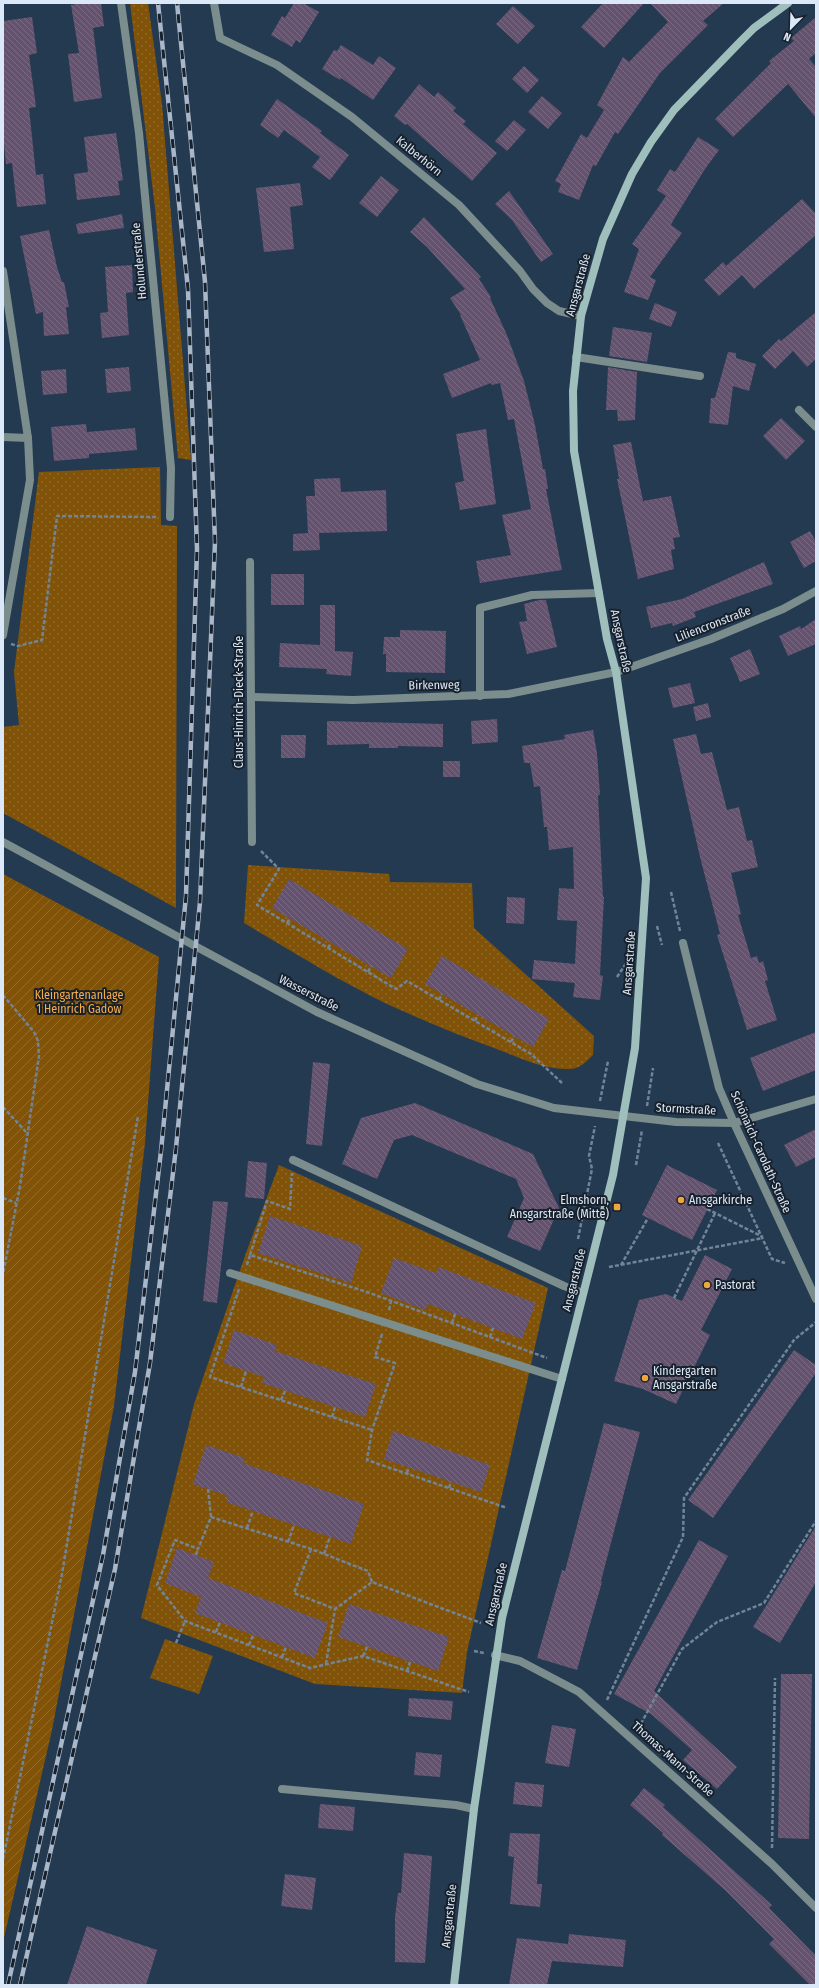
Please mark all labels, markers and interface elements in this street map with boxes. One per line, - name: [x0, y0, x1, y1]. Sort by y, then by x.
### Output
- north arrow: [771, 8, 811, 48]
- text: N: [782, 29, 793, 44]
- street label: Kalberhörn: [393, 133, 445, 179]
- street label: Holunderstraße: [129, 222, 149, 300]
- street label: Ansgarstraße: [563, 252, 593, 318]
- street label: Liliencronstraße: [673, 603, 753, 645]
- street label: Ansgarstraße: [607, 608, 635, 674]
- street label: Claus-Hinrich-Dieck-Straße: [232, 636, 246, 768]
- street label: Birkenweg: [408, 678, 460, 692]
- street label: Ansgarstraße: [620, 930, 638, 995]
- street label: Wasserstraße: [277, 972, 341, 1014]
- park label: Kleingartenanlage 1 Heinrich Gadow: [35, 988, 123, 1016]
- street label: Schönaich-Carolath-Straße: [728, 1089, 794, 1215]
- street label: Stormstraße: [655, 1100, 717, 1118]
- place label: Elmshorn, Ansgarstraße (Mitte): [510, 1193, 609, 1221]
- place label: Ansgarkirche: [689, 1193, 752, 1207]
- marker: Ansgarkirche: [676, 1195, 686, 1205]
- marker: Elmshorn, Ansgarstraße (Mitte): [612, 1202, 622, 1212]
- street label: Ansgarstraße: [559, 1247, 589, 1313]
- place label: Pastorat: [715, 1278, 755, 1292]
- marker: Pastorat: [702, 1280, 712, 1290]
- place label: Kindergarten Ansgarstraße: [653, 1364, 717, 1392]
- marker: Kindergarten Ansgarstraße: [640, 1373, 650, 1383]
- street label: Ansgarstraße: [482, 1561, 510, 1627]
- street label: Thomas-Mann-Straße: [629, 1718, 717, 1800]
- street label: Ansgarstraße: [439, 1883, 459, 1949]

